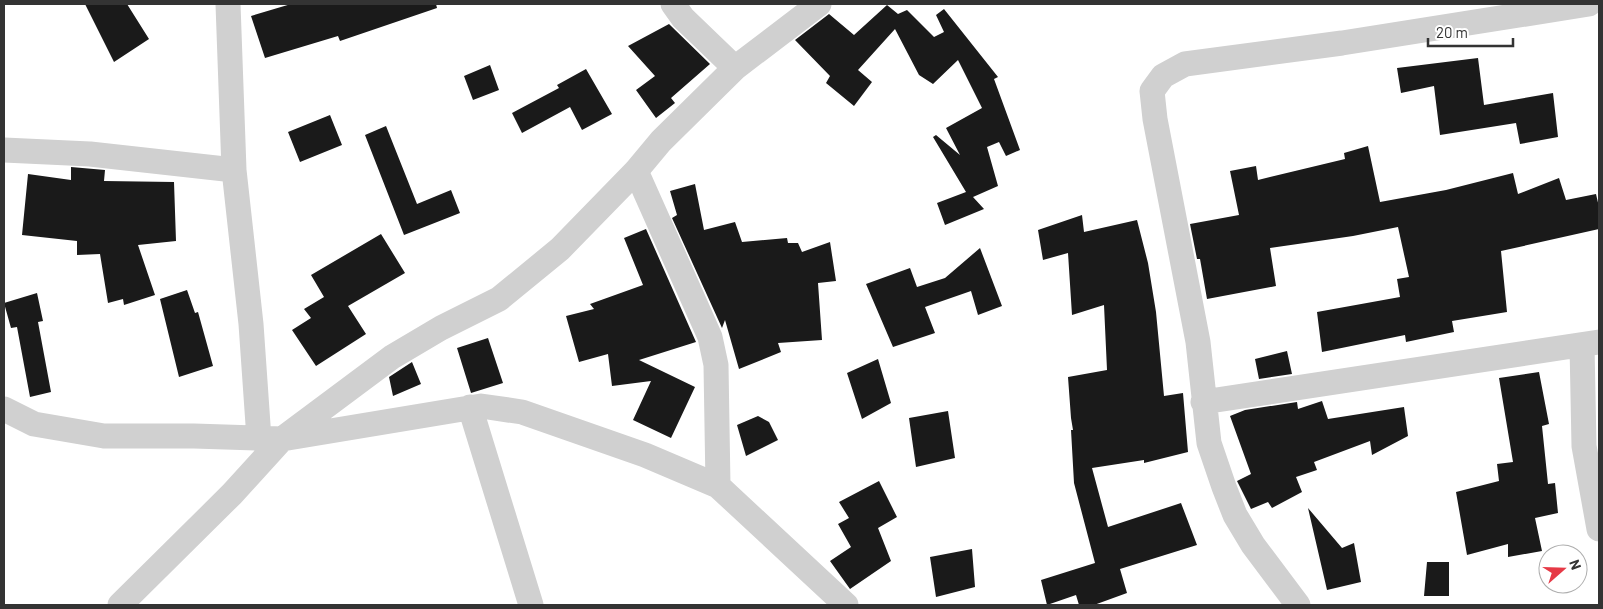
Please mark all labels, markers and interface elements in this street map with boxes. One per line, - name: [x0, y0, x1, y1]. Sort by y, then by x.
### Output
- scale bar: [1428, 15, 1513, 47]
- text: 20 m: [1436, 23, 1468, 41]
- north arrow: [1538, 544, 1588, 594]
- text: N: [1566, 557, 1585, 572]

